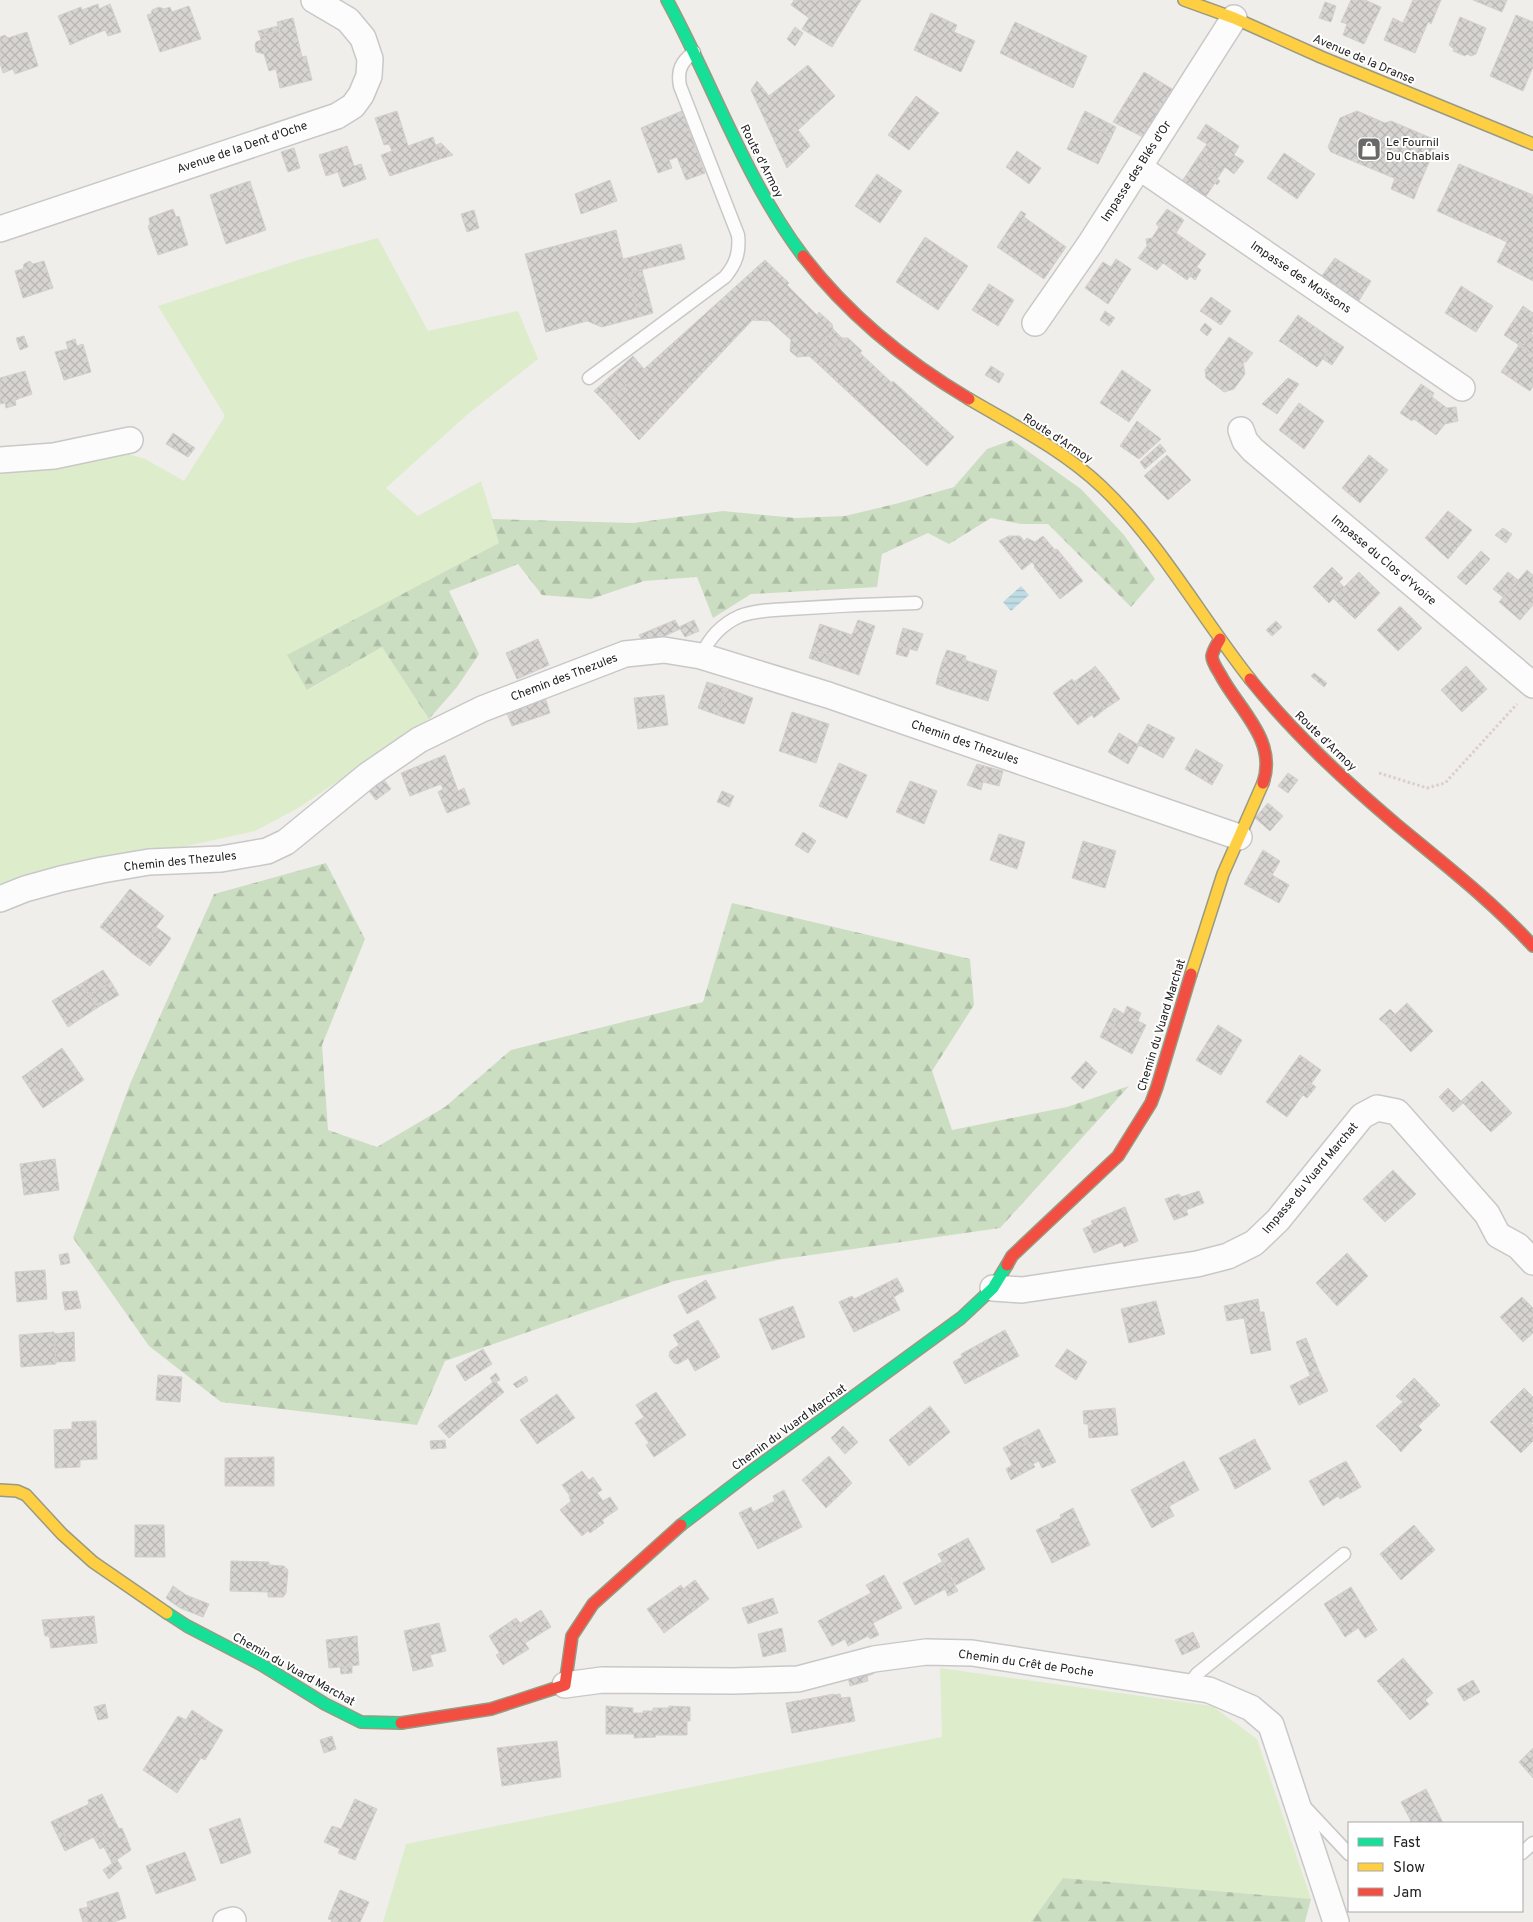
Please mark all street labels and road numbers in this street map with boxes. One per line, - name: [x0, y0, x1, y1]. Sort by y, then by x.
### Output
- street label: Avenue de la Dranse: [1310, 31, 1417, 89]
- street label: Avenue de la Dent d'Oche: [175, 118, 310, 178]
- street label: Impasse des Blés d'Or: [1098, 118, 1176, 225]
- street label: Route d'Armoy: [736, 122, 786, 201]
- street label: Impasse des Moissons: [1247, 238, 1354, 318]
- street label: Route d'Armoy: [1019, 410, 1095, 467]
- street label: Impasse du Clos d'Yvoire: [1327, 512, 1439, 610]
- street label: Chemin des Thezules: [509, 650, 620, 706]
- street label: Route d'Armoy: [1291, 708, 1360, 775]
- street label: Chemin des Thezules: [909, 717, 1021, 769]
- street label: Chemin des Thezules: [123, 848, 237, 876]
- street label: Chemin du Vuard Marchat: [1134, 957, 1190, 1094]
- street label: Impasse du Vuard Marchat: [1259, 1119, 1362, 1238]
- street label: Chemin du Vuard Marchat: [729, 1381, 850, 1475]
- street label: Chemin du Vuard Marchat: [229, 1629, 358, 1710]
- street label: Chemin du Crêt de Poche: [957, 1647, 1095, 1681]

